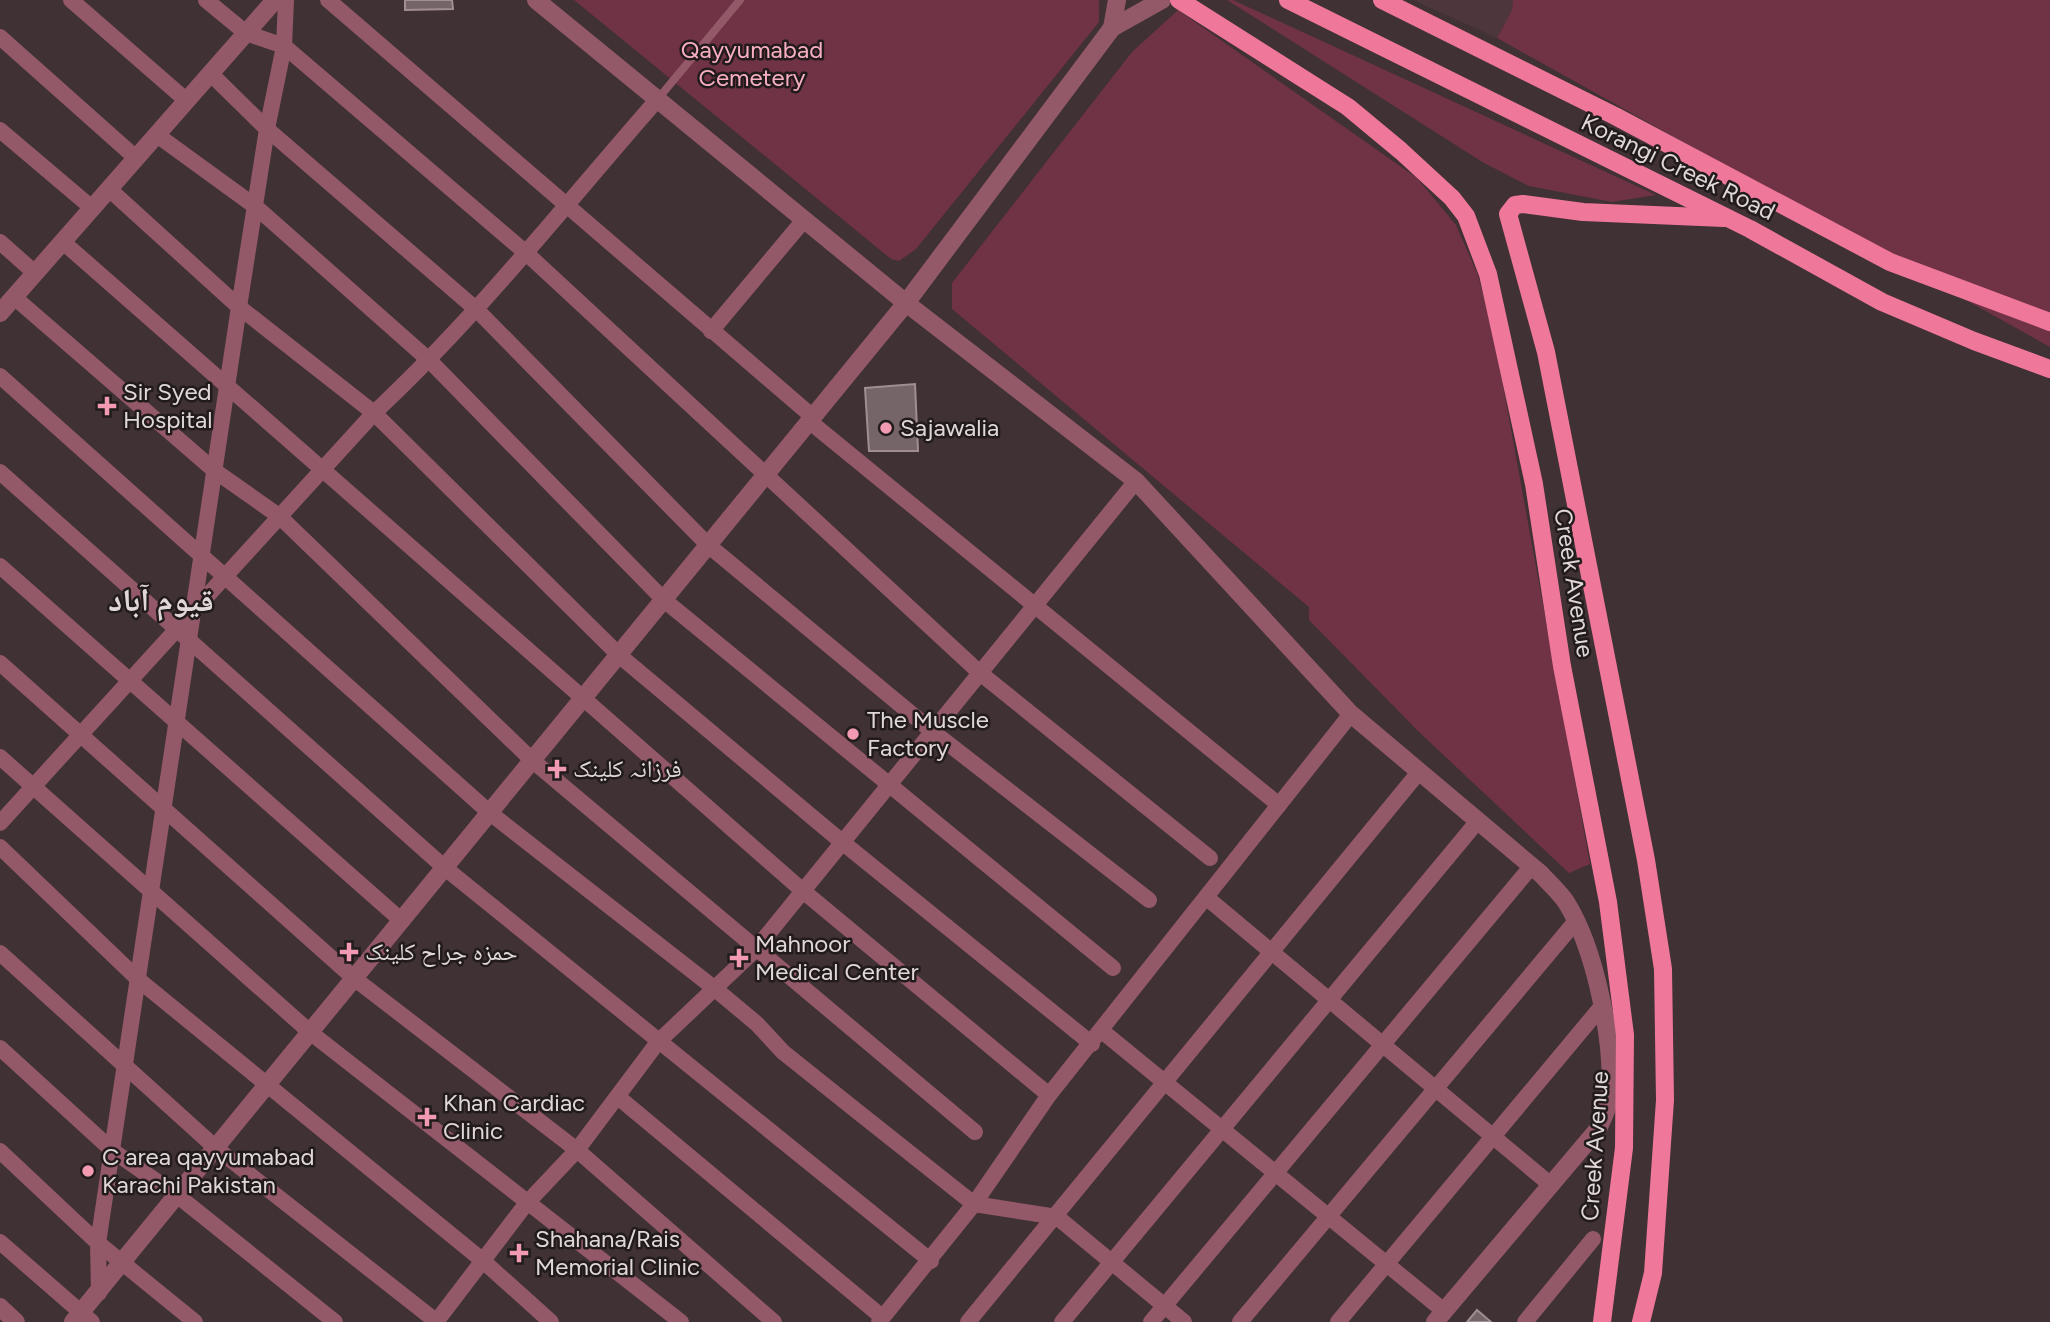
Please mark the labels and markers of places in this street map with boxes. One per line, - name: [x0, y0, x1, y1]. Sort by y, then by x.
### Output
- place label: Sir Syed Hospital: [123, 377, 212, 434]
- marker: Sir Syed Hospital: [97, 396, 117, 416]
- place label: Sajawalia: [900, 413, 999, 442]
- marker: Sajawalia: [878, 420, 894, 436]
- place label: The Muscle Factory: [867, 705, 989, 762]
- marker: The Muscle Factory: [845, 726, 861, 742]
- place label: فرزانہ کلینک: [573, 754, 682, 783]
- marker: فرزانہ کلینک: [547, 759, 567, 779]
- place label: Mahnoor Medical Center: [755, 929, 919, 986]
- place label: حمزہ جراح کلینک: [365, 937, 518, 967]
- marker: حمزہ جراح کلینک: [339, 942, 359, 962]
- marker: Mahnoor Medical Center: [729, 948, 749, 968]
- place label: Khan Cardiac Clinic: [443, 1088, 585, 1145]
- marker: Khan Cardiac Clinic: [417, 1107, 437, 1127]
- place label: C area qayyumabad Karachi Pakistan: [102, 1142, 314, 1199]
- marker: C area qayyumabad Karachi Pakistan: [80, 1163, 96, 1179]
- place label: Shahana/Rais Memorial Clinic: [535, 1224, 700, 1281]
- marker: Shahana/Rais Memorial Clinic: [509, 1243, 529, 1263]

